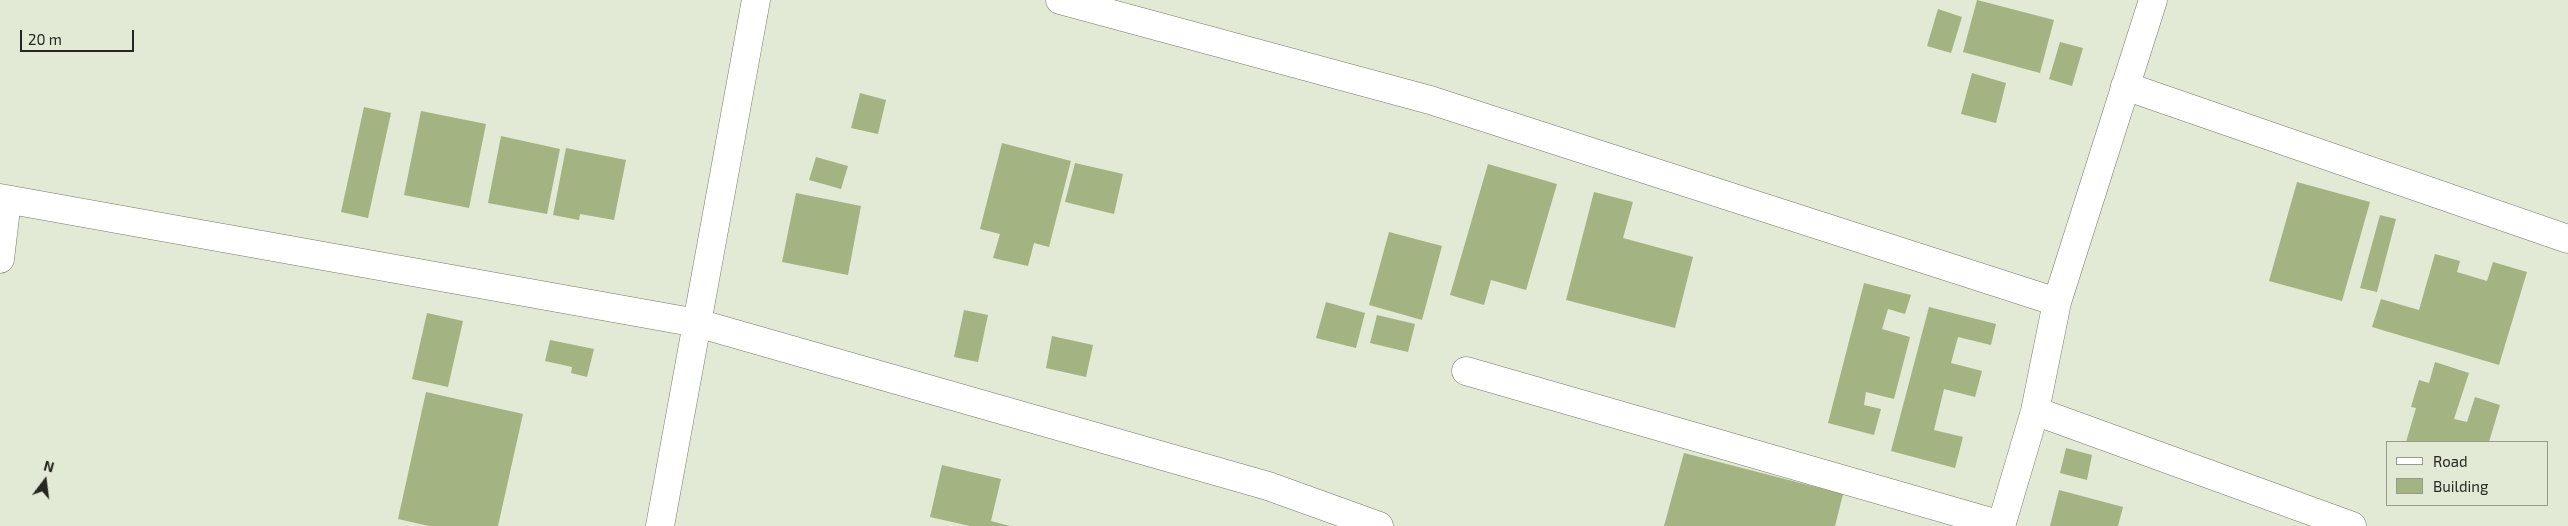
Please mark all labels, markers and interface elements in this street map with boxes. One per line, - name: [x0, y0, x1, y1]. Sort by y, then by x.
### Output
- scale bar: [22, 20, 136, 52]
- text: 20 m: [28, 30, 62, 48]
- legend: [2386, 441, 2548, 506]
- text: Road: [2433, 452, 2468, 470]
- north arrow: [20, 456, 70, 506]
- text: N: [42, 457, 56, 476]
- text: Building: [2433, 477, 2488, 495]

